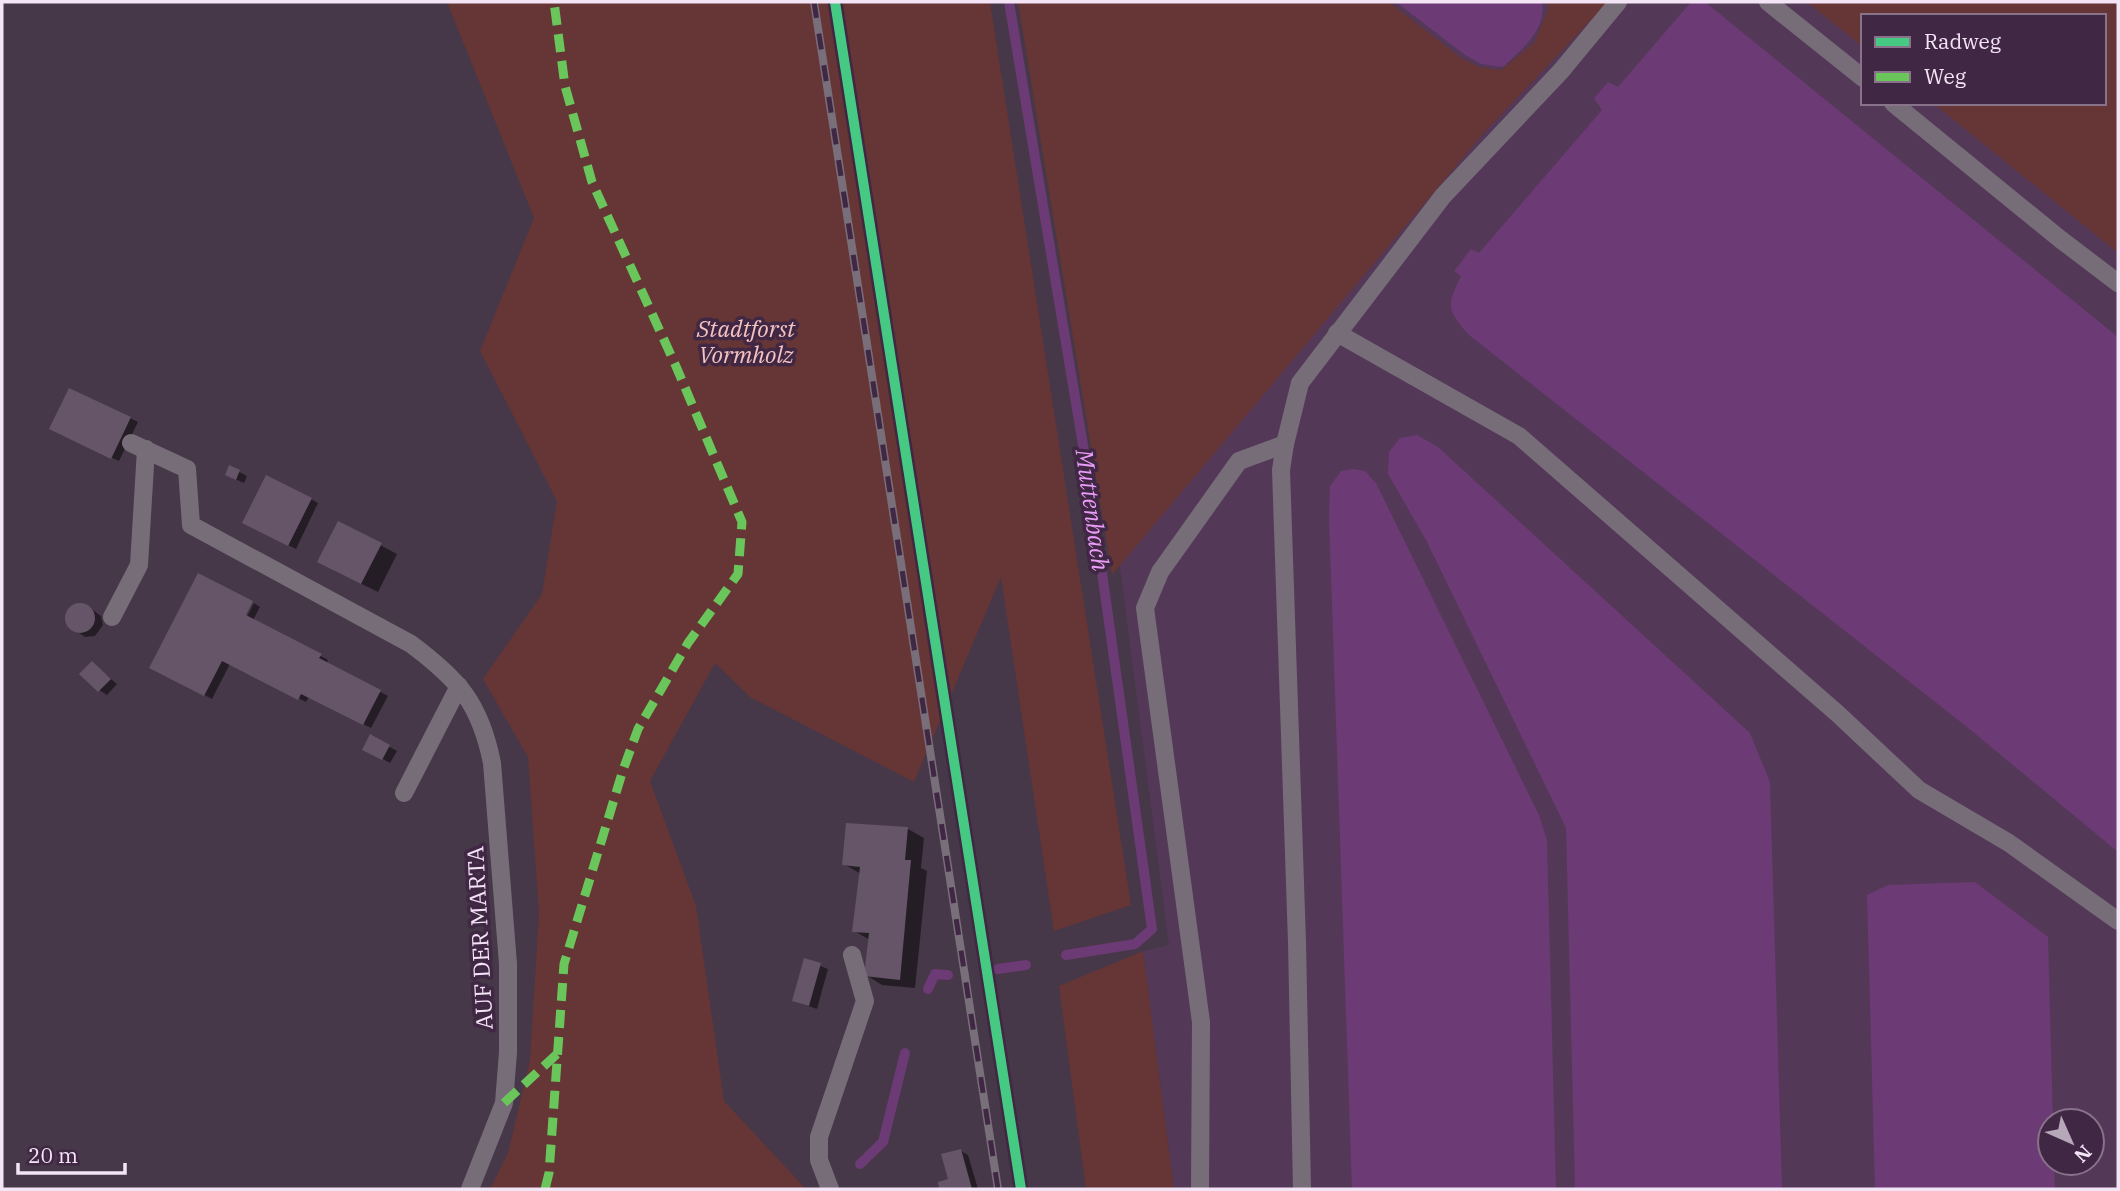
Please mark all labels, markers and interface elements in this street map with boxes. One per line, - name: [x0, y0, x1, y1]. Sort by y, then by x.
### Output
- legend: [1861, 14, 2106, 105]
- text: Radweg: [1924, 27, 2002, 55]
- text: Weg: [1924, 62, 1967, 90]
- park label: Stadtforst Vormholz: [696, 313, 796, 369]
- water label: Muttenbach: [1068, 446, 1117, 573]
- street label: AUF DER MARTA: [459, 845, 499, 1031]
- north arrow: [2036, 1107, 2106, 1177]
- scale bar: [18, 1132, 124, 1176]
- text: N: [2069, 1140, 2097, 1168]
- text: 20 m: [28, 1141, 78, 1169]

